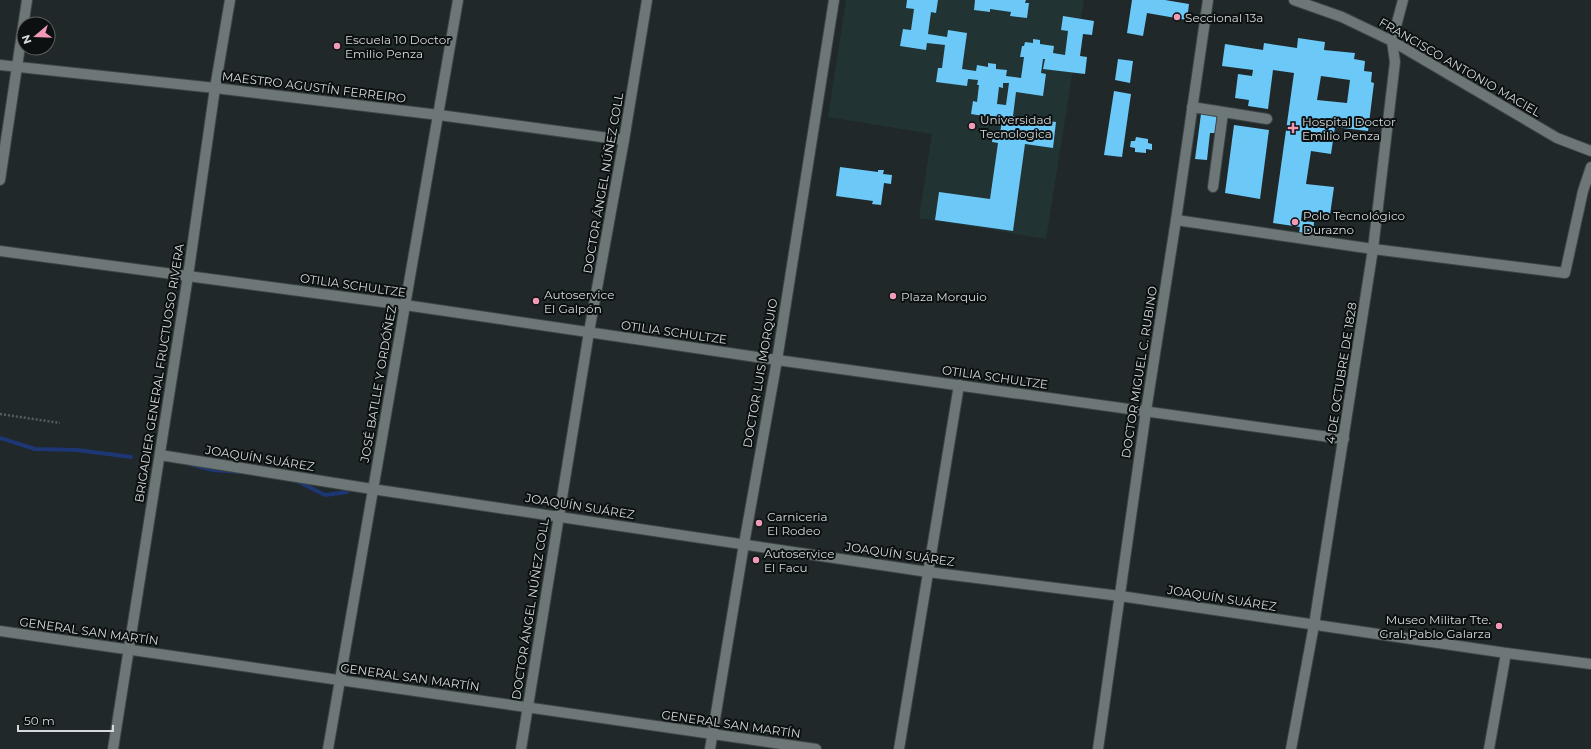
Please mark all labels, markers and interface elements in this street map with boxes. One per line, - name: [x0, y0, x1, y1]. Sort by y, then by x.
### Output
- place label: Seccional 13a: [1185, 10, 1263, 25]
- marker: Seccional 13a: [1172, 12, 1182, 22]
- street label: FRANCISCO ANTONIO MACIEL: [1376, 14, 1544, 120]
- north arrow: [16, 16, 56, 56]
- place label: Escuela 10 Doctor Emilio Penza: [345, 32, 451, 61]
- text: N: [18, 33, 35, 46]
- marker: Escuela 10 Doctor Emilio Penza: [332, 41, 342, 51]
- street label: MAESTRO AGUSTÍN FERREIRO: [221, 68, 407, 106]
- street label: DOCTOR ÁNGEL NÚÑEZ COLL: [580, 92, 626, 274]
- place label: Universidad Tecnologica: [980, 112, 1052, 141]
- place label: Hospital Doctor Emilio Penza: [1302, 114, 1396, 143]
- marker: Universidad Tecnologica: [967, 121, 977, 131]
- marker: Hospital Doctor Emilio Penza: [1287, 122, 1299, 134]
- place label: Polo Tecnológico Durazno: [1303, 208, 1405, 237]
- marker: Polo Tecnológico Durazno: [1290, 217, 1300, 227]
- street label: BRIGADIER GENERAL FRUCTUOSO RIVERA: [131, 242, 187, 503]
- street label: OTILIA SCHULTZE: [299, 270, 407, 300]
- street label: DOCTOR MIGUEL C. RUBINO: [1118, 285, 1160, 459]
- place label: Autoservice El Galpón: [544, 287, 614, 316]
- place label: Plaza Morquio: [901, 289, 987, 304]
- marker: Plaza Morquio: [888, 291, 898, 301]
- marker: Autoservice El Galpón: [531, 296, 541, 306]
- street label: DOCTOR LUIS MORQUIO: [740, 297, 780, 449]
- street label: 4 DE OCTUBRE DE 1828: [1322, 301, 1360, 445]
- street label: JOSÉ BATLLE Y ORDÓÑEZ: [357, 304, 399, 465]
- street label: OTILIA SCHULTZE: [620, 317, 728, 347]
- street label: OTILIA SCHULTZE: [941, 362, 1049, 392]
- street label: JOAQUÍN SUÁREZ: [203, 442, 316, 474]
- street label: JOAQUÍN SUÁREZ: [523, 490, 636, 522]
- place label: Carniceria El Rodeo: [767, 509, 827, 538]
- street label: DOCTOR ÁNGEL NÚÑEZ COLL: [508, 517, 552, 701]
- marker: Carniceria El Rodeo: [754, 518, 764, 528]
- street label: JOAQUÍN SUÁREZ: [843, 539, 956, 569]
- place label: Autoservice El Facu: [764, 546, 834, 575]
- marker: Autoservice El Facu: [751, 555, 761, 565]
- street label: JOAQUÍN SUÁREZ: [1165, 582, 1278, 614]
- place label: Museo Militar Tte. Gral. Pablo Galarza: [1379, 612, 1491, 641]
- street label: GENERAL SAN MARTÍN: [18, 614, 160, 648]
- marker: Museo Militar Tte. Gral. Pablo Galarza: [1494, 621, 1504, 631]
- street label: GENERAL SAN MARTÍN: [339, 660, 481, 694]
- scale bar: [18, 707, 113, 733]
- street label: GENERAL SAN MARTÍN: [660, 707, 802, 741]
- text: 50 m: [24, 713, 55, 728]

